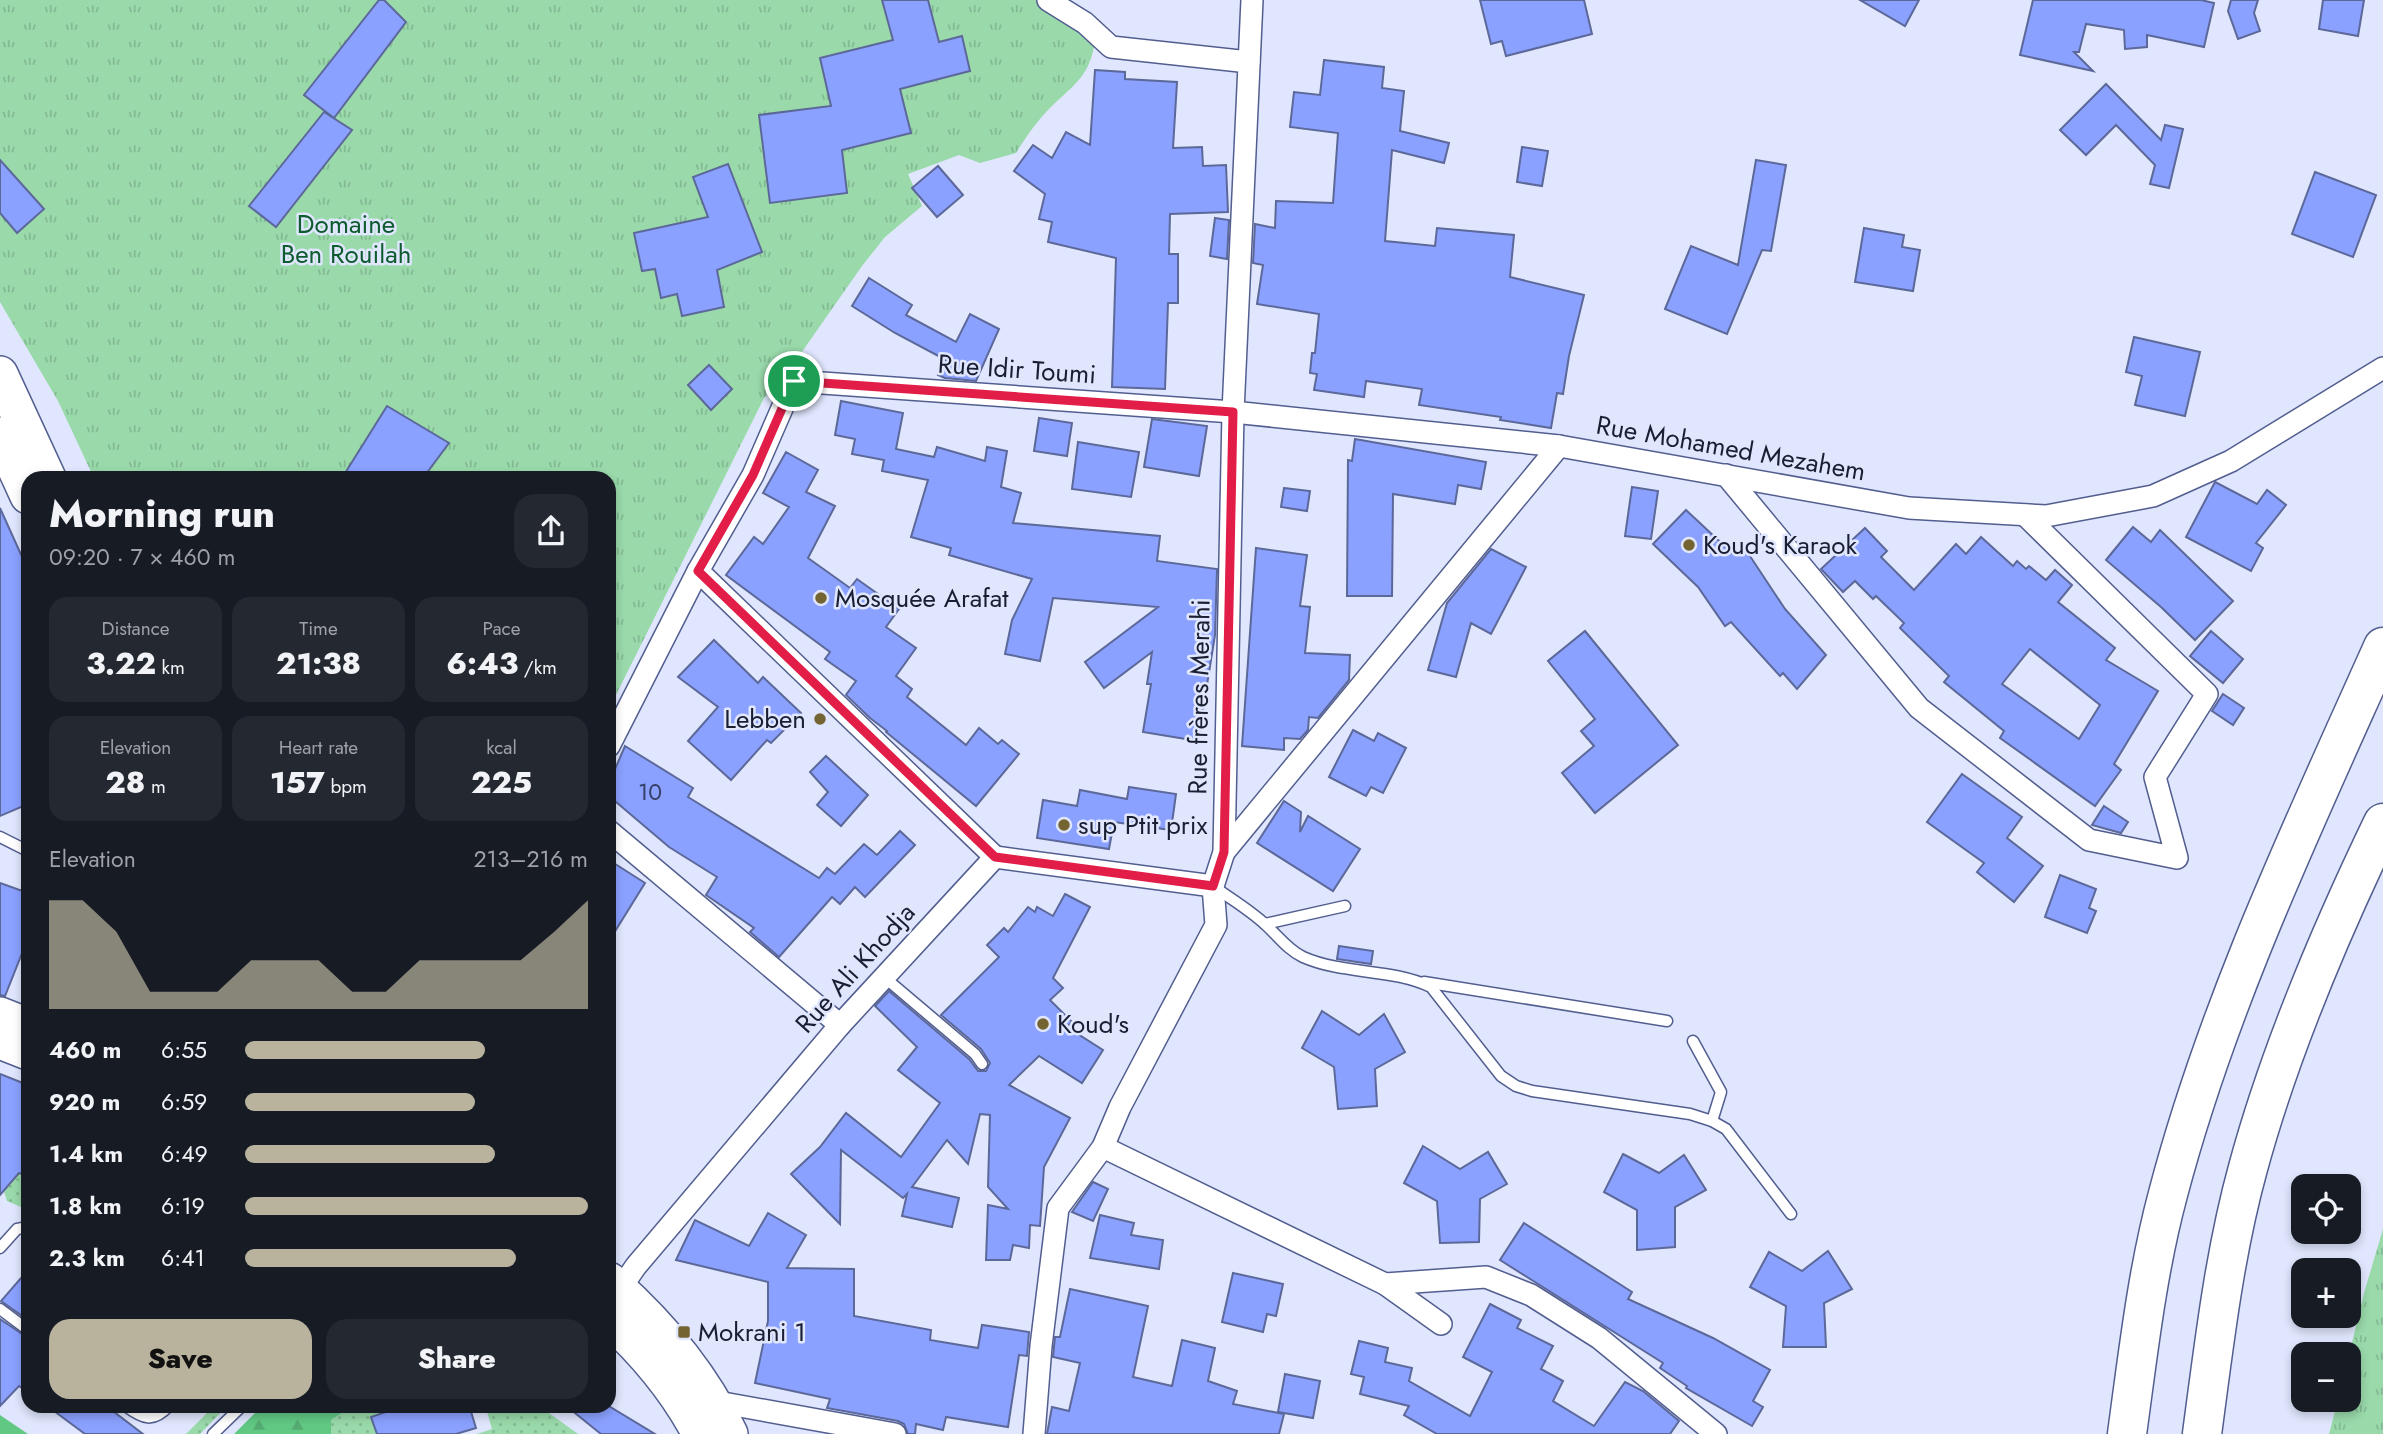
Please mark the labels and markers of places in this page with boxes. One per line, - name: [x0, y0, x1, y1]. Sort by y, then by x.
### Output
- pin: [764, 351, 824, 411]
- place label: Koud's Karaok: [1703, 526, 1857, 564]
- marker: Koud's Karaok: [1681, 537, 1697, 553]
- place label: Mosquée Arafat: [835, 579, 1009, 617]
- marker: Mosquée Arafat: [813, 590, 829, 606]
- place label: Lebben: [724, 700, 806, 738]
- marker: Lebben: [812, 711, 828, 727]
- place label: sup Ptit prix: [1078, 806, 1208, 844]
- marker: sup Ptit prix: [1056, 817, 1072, 833]
- place label: Koud's: [1057, 1005, 1129, 1043]
- marker: Koud's: [1035, 1016, 1051, 1032]
- place label: Mokrani 1: [698, 1313, 806, 1351]
- marker: Mokrani 1: [676, 1324, 692, 1340]

